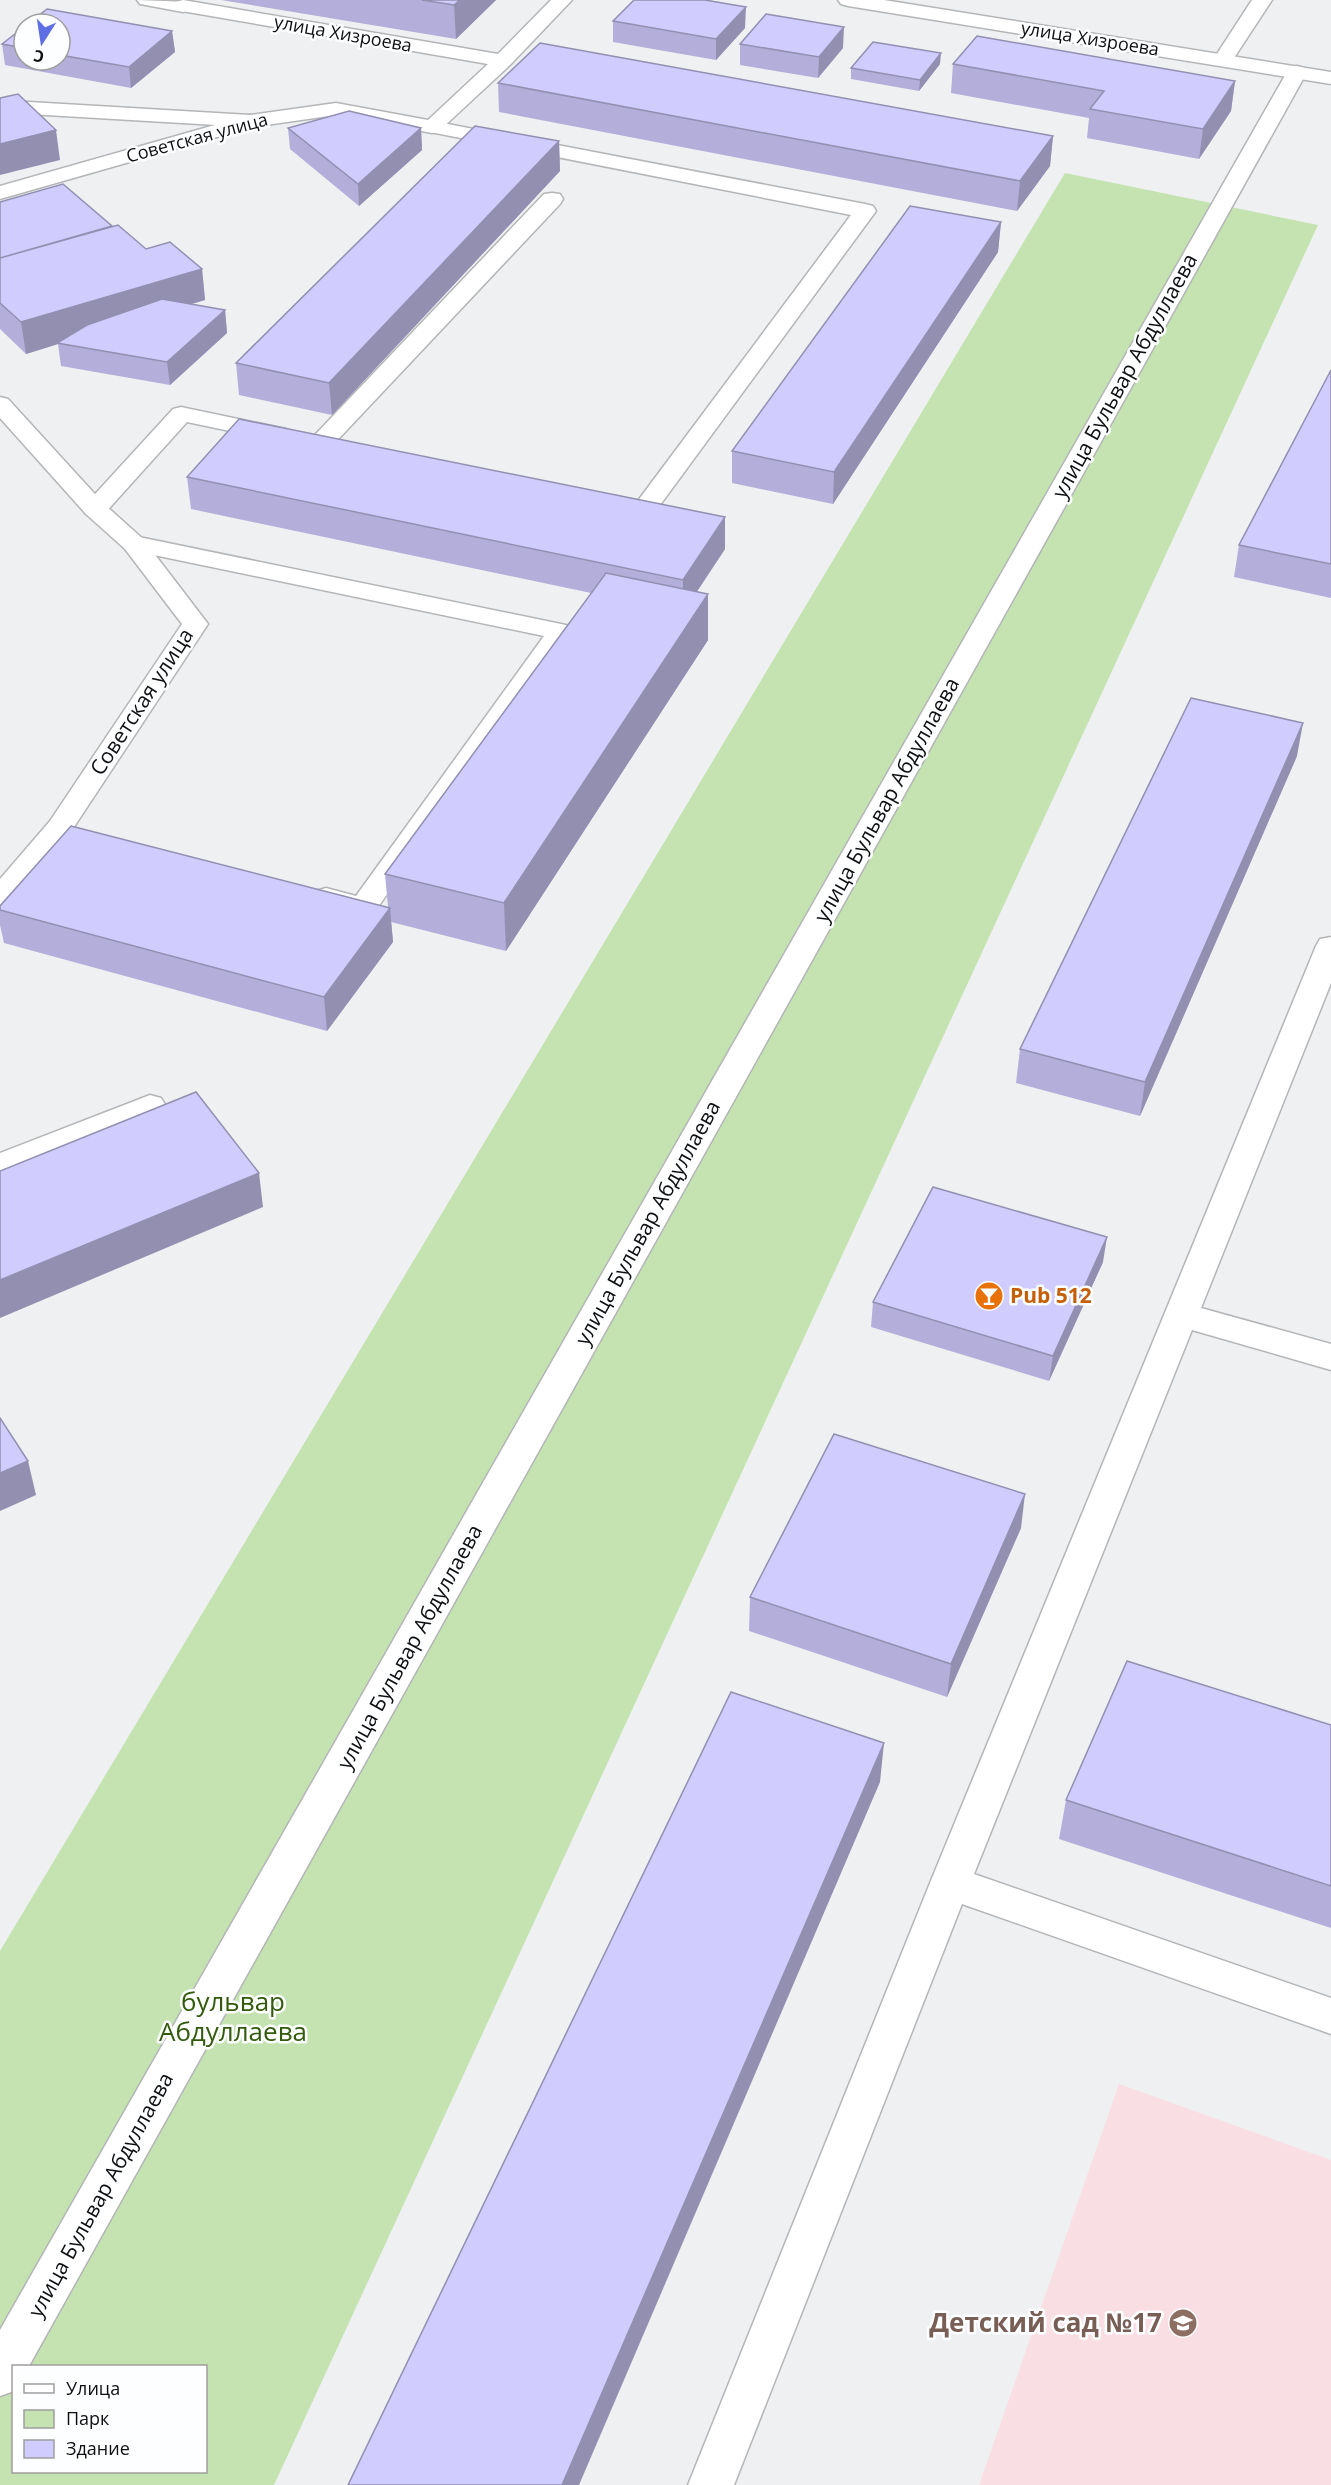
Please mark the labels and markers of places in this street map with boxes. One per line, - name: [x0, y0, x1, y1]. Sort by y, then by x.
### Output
- bar icon: Pub 512: [973, 1280, 1005, 1312]
- place label: Pub 512: [1010, 1281, 1092, 1309]
- place label: Детский сад №17: [929, 2304, 1162, 2340]
- school or university icon: Детский сад №17: [1167, 2307, 1199, 2339]

